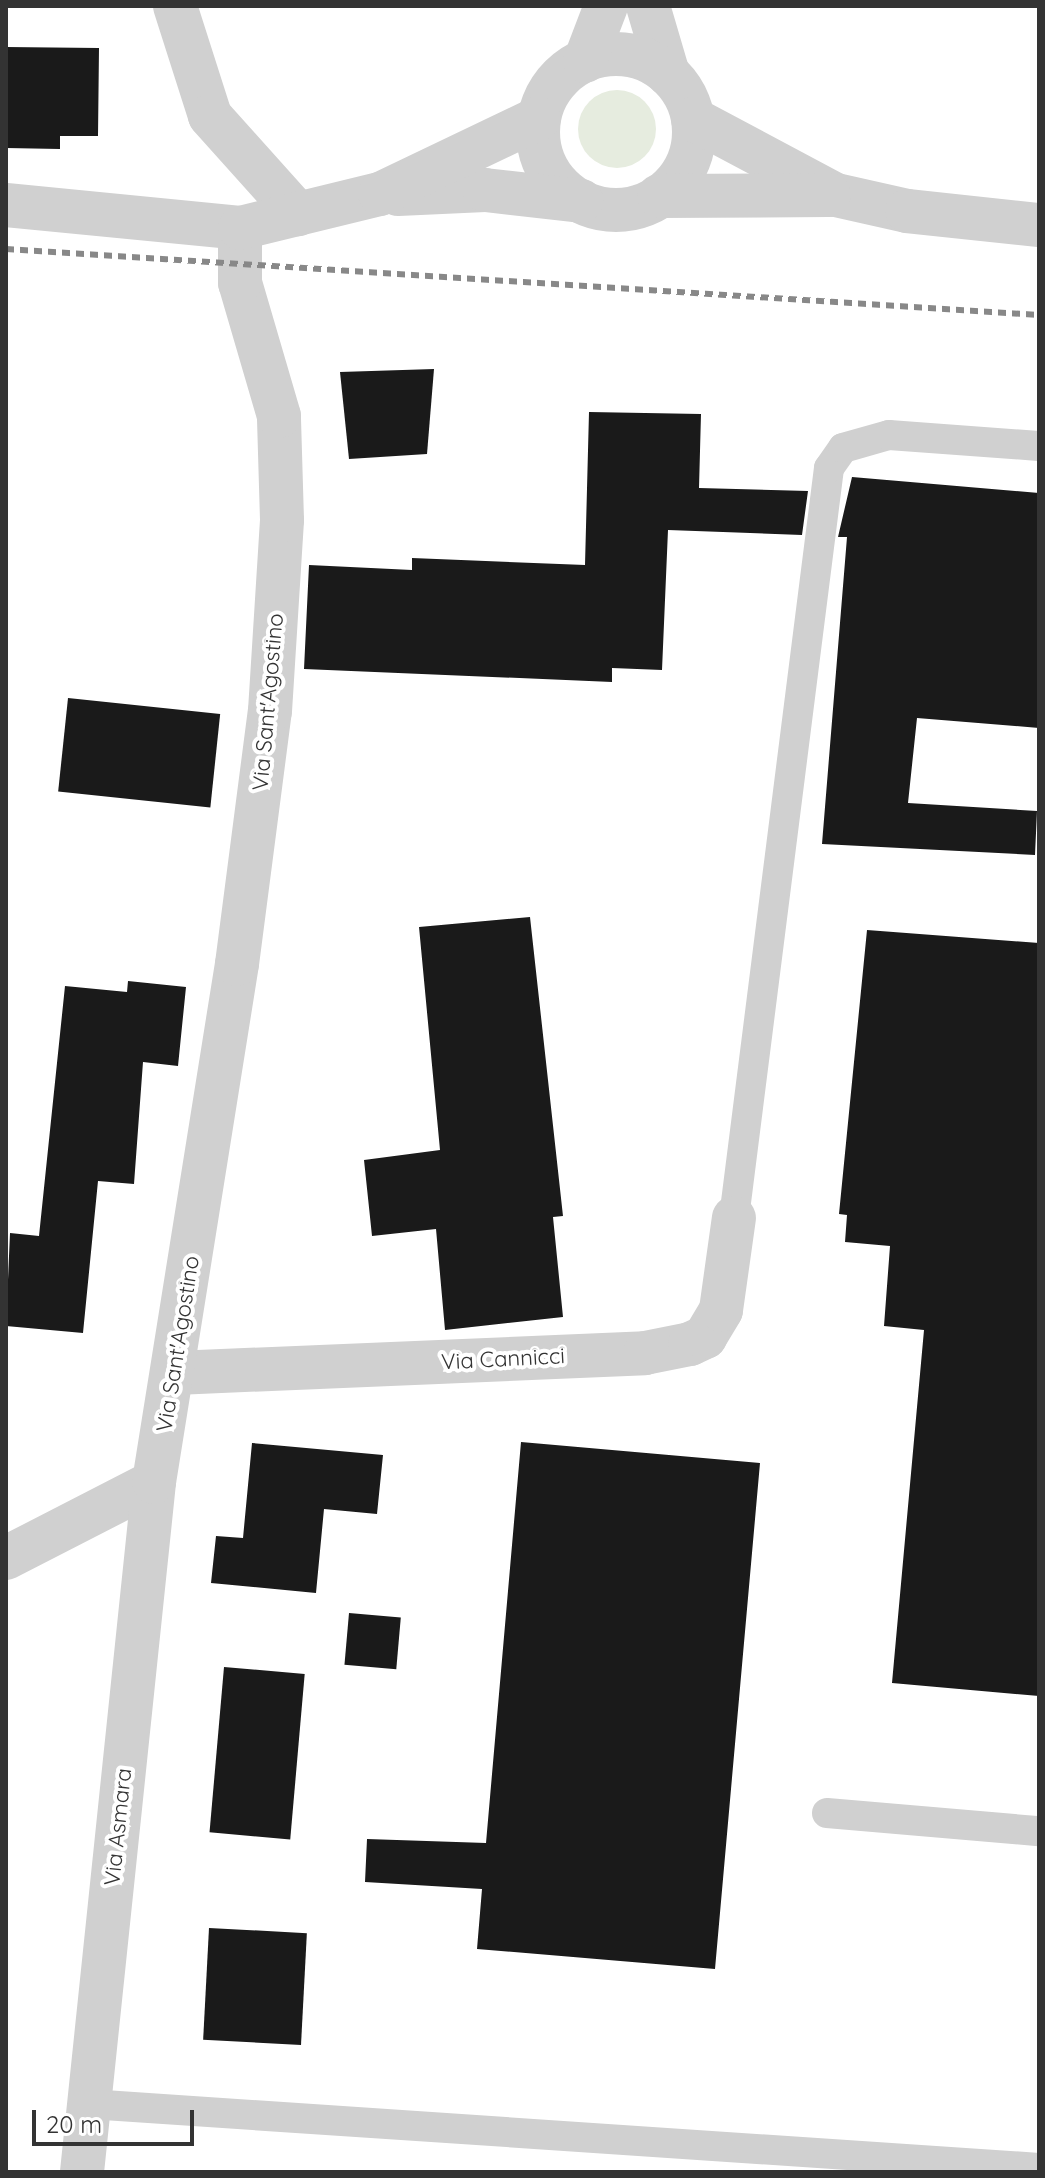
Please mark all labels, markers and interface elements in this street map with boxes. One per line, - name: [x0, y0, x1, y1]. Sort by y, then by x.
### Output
- street label: Via Sant'Agostino: [247, 612, 289, 792]
- street label: Via Sant'Agostino: [151, 1254, 205, 1434]
- street label: Via Cannicci: [440, 1343, 566, 1375]
- street label: Via Asmara: [99, 1767, 137, 1887]
- scale bar: [36, 2094, 198, 2144]
- text: 20 m: [46, 2109, 102, 2139]

